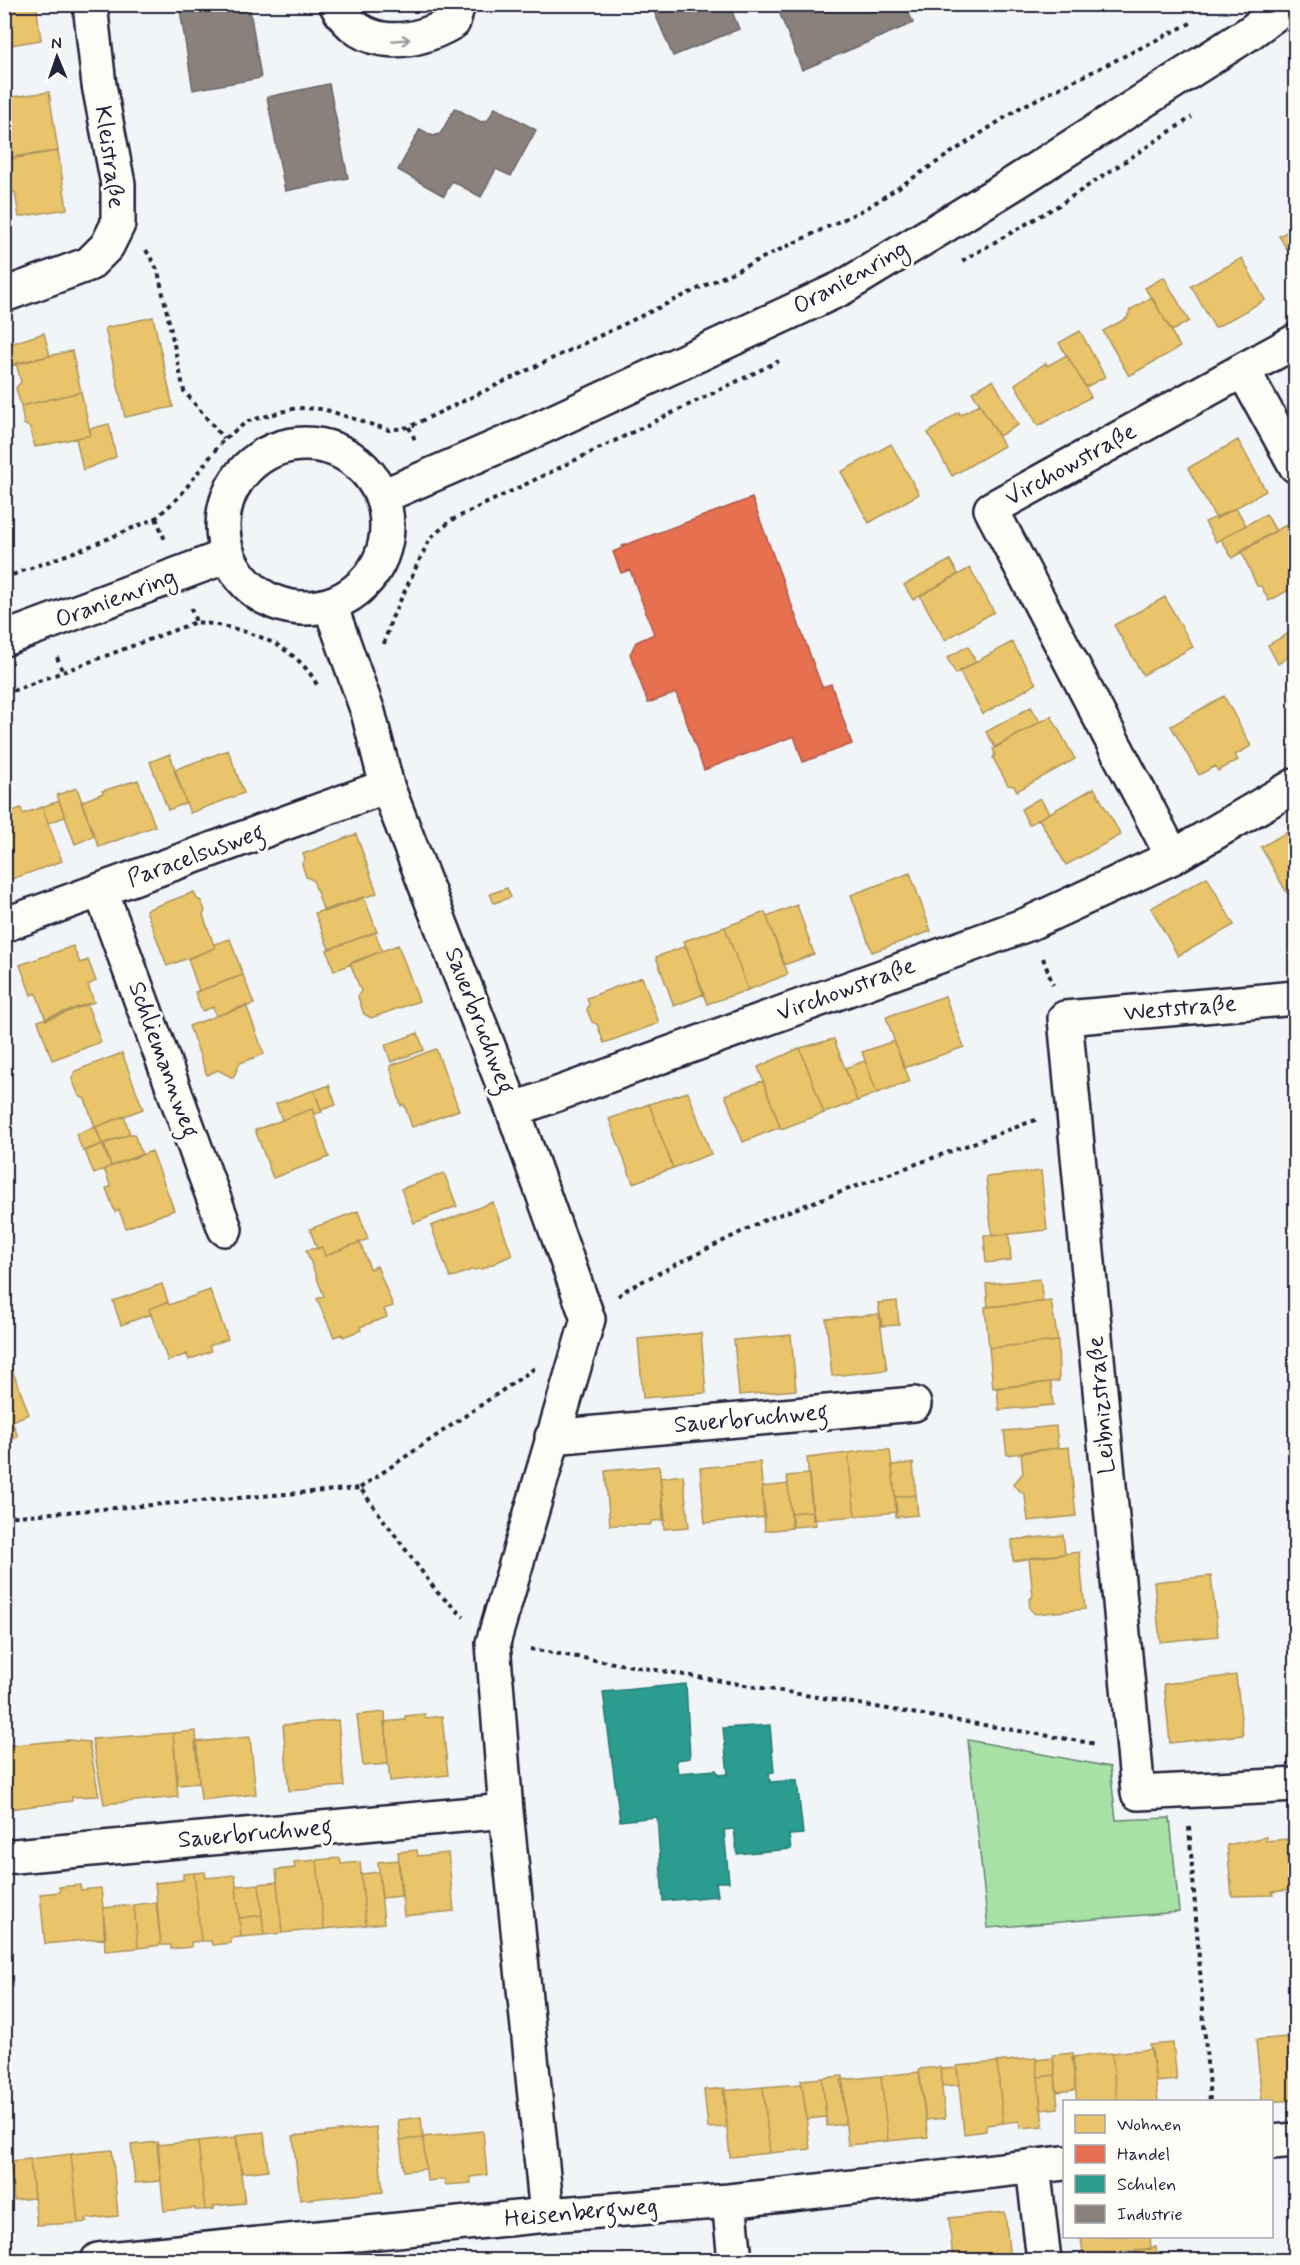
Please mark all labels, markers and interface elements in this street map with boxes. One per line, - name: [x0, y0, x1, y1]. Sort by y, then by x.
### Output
- north arrow: [27, 27, 87, 87]
- text: N: [51, 33, 62, 54]
- one-way arrow: [391, 34, 410, 45]
- street label: Kleistraße: [86, 104, 132, 211]
- street label: Oranienring: [788, 234, 915, 324]
- street label: Virchowstraße: [1000, 416, 1142, 514]
- street label: Oranienring: [51, 562, 182, 638]
- street label: Paracelsusweg: [123, 817, 270, 898]
- street label: Sauerbruchweg: [434, 943, 521, 1100]
- street label: Virchowstraße: [772, 951, 920, 1029]
- street label: Schliemannweg: [118, 978, 206, 1143]
- street label: Weststraße: [1122, 989, 1238, 1029]
- street label: Leibnizstraße: [1081, 1335, 1123, 1475]
- street label: Sauerbruchweg: [673, 1397, 830, 1444]
- street label: Sauerbruchweg: [177, 1812, 334, 1859]
- legend: [1063, 2100, 1273, 2238]
- text: Wohnen: [1117, 2113, 1181, 2137]
- text: Handel: [1117, 2143, 1170, 2167]
- text: Schulen: [1117, 2173, 1176, 2197]
- street label: Heisenbergweg: [503, 2191, 659, 2238]
- text: Industrie: [1117, 2203, 1183, 2227]

